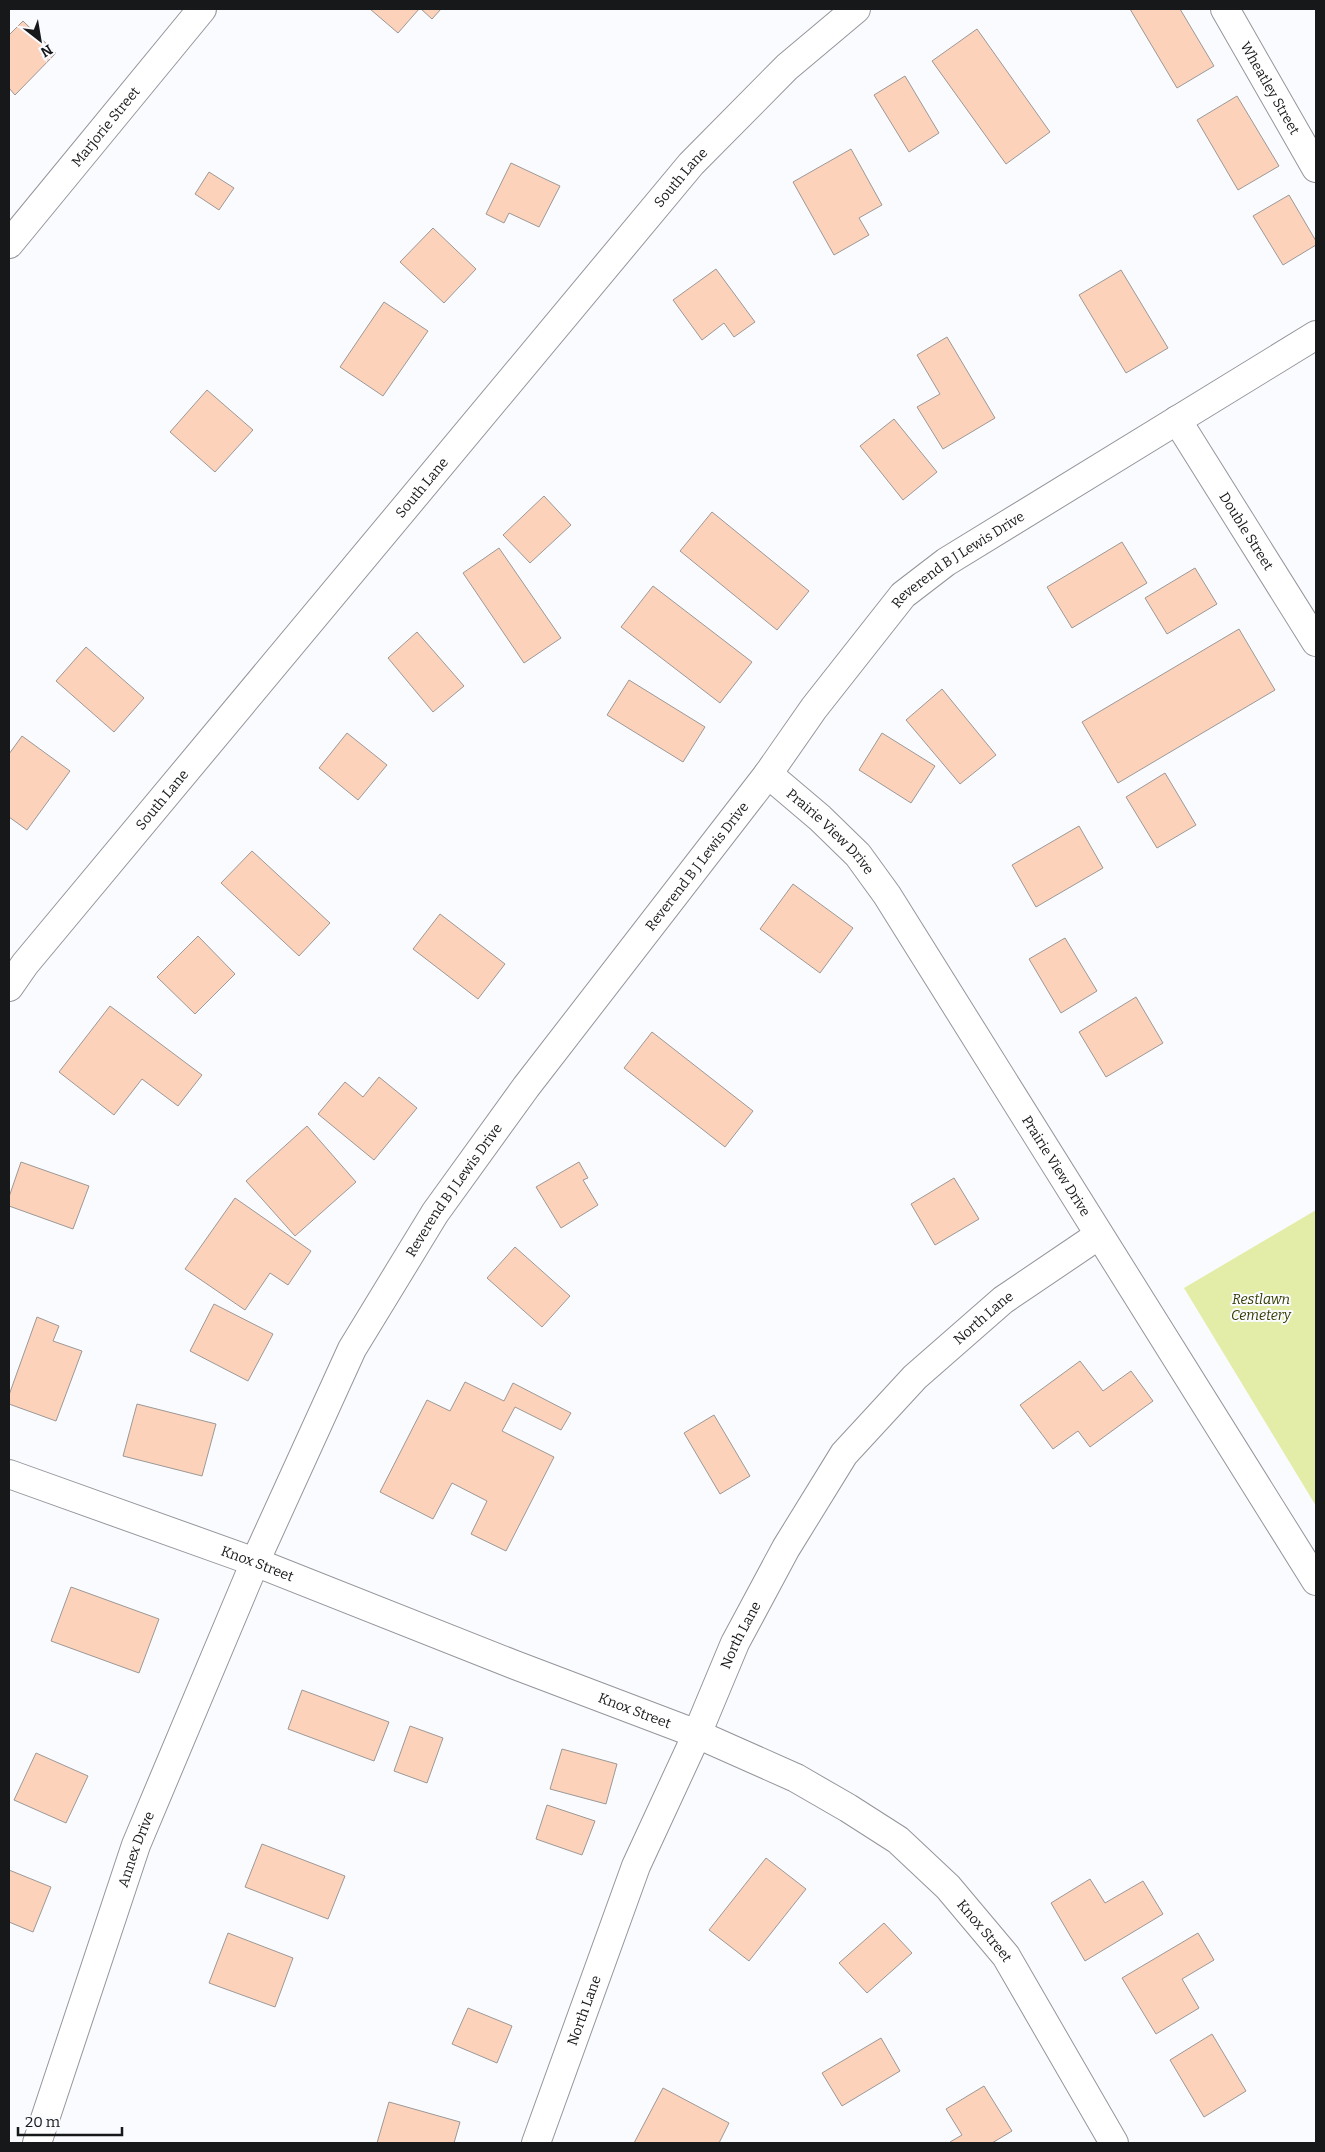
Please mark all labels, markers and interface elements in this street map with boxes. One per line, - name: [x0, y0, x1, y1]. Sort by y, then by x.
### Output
- north arrow: [15, 15, 65, 65]
- street label: Wheatley Street: [1237, 38, 1304, 138]
- text: N: [37, 41, 55, 61]
- street label: Marjorie Street: [68, 83, 143, 170]
- street label: South Lane: [650, 144, 711, 211]
- street label: South Lane: [392, 454, 452, 521]
- street label: Double Street: [1216, 489, 1277, 573]
- street label: Reverend B J Lewis Drive: [888, 508, 1027, 611]
- street label: South Lane: [132, 766, 192, 833]
- street label: Prairie View Drive: [783, 785, 878, 878]
- street label: Reverend B J Lewis Drive: [642, 798, 752, 934]
- street label: Prairie View Drive: [1018, 1112, 1094, 1219]
- street label: Reverend B J Lewis Drive: [402, 1120, 506, 1260]
- street label: North Lane: [950, 1287, 1016, 1348]
- park label: Restlawn Cemetery: [1231, 1291, 1292, 1324]
- street label: Knox Street: [219, 1542, 296, 1585]
- street label: North Lane: [717, 1598, 764, 1671]
- street label: Knox Street: [596, 1689, 673, 1732]
- street label: Annex Drive: [114, 1809, 158, 1889]
- street label: Knox Street: [954, 1896, 1016, 1965]
- street label: North Lane: [563, 1973, 604, 2048]
- scale bar: [18, 2104, 121, 2136]
- text: 20 m: [25, 2113, 61, 2131]

